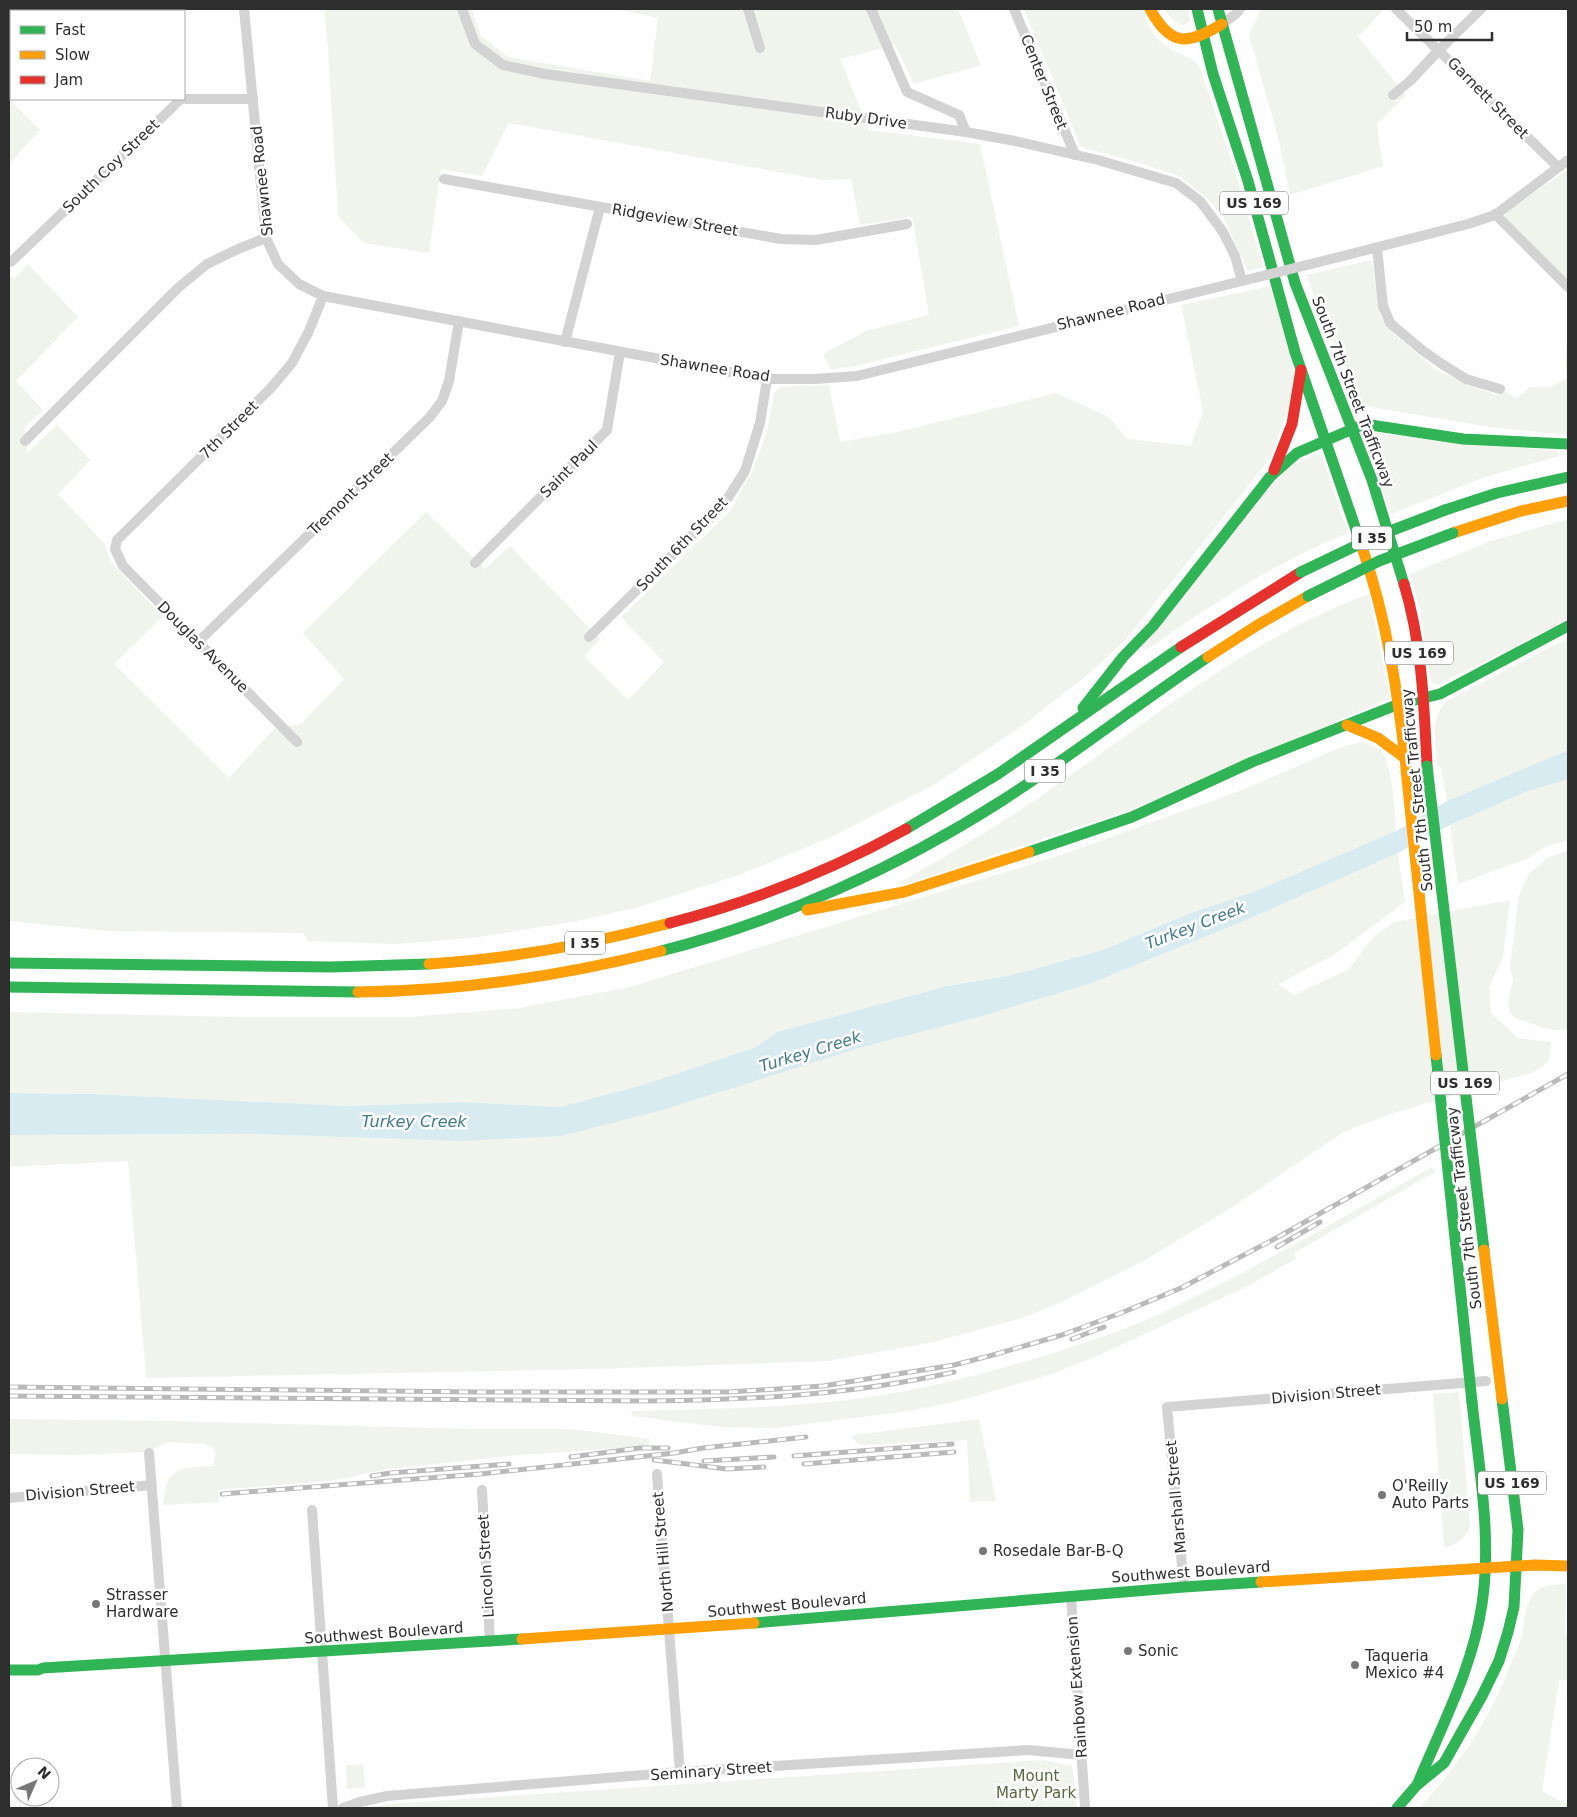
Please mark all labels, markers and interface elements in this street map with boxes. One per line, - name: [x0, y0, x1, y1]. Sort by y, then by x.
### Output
- legend: [10, 10, 185, 100]
- scale bar: [1407, 10, 1492, 42]
- text: 50 m: [1414, 18, 1452, 36]
- text: Fast: [55, 21, 85, 39]
- street label: Center Street: [1017, 32, 1071, 132]
- text: Slow: [55, 46, 90, 64]
- street label: Garnett Street: [1444, 54, 1532, 142]
- text: Jam: [54, 71, 83, 89]
- street label: Ruby Drive: [824, 103, 908, 133]
- street label: South Coy Street: [59, 115, 163, 217]
- street label: Shawnee Road: [247, 125, 277, 237]
- road number: US 169: [1220, 192, 1288, 214]
- street label: Ridgeview Street: [611, 200, 740, 240]
- street label: Shawnee Road: [1055, 290, 1167, 334]
- street label: South 7th Street Trafficway: [1308, 294, 1398, 490]
- street label: Shawnee Road: [659, 350, 771, 386]
- street label: 7th Street: [196, 397, 262, 463]
- street label: Saint Paul: [536, 436, 602, 502]
- street label: Tremont Street: [304, 449, 397, 540]
- street label: South 6th Street: [633, 493, 732, 595]
- road number: I 35: [1352, 526, 1392, 550]
- street label: Douglas Avenue: [154, 598, 252, 696]
- road number: US 169: [1385, 641, 1453, 664]
- street label: South 7th Street Trafficway: [1397, 688, 1437, 892]
- road number: I 35: [1025, 759, 1065, 782]
- water label: Turkey Creek: [1143, 897, 1248, 953]
- road number: I 35: [565, 931, 605, 954]
- water label: Turkey Creek: [757, 1027, 864, 1076]
- road number: US 169: [1431, 1072, 1499, 1094]
- street label: South 7th Street Trafficway: [1443, 1106, 1485, 1310]
- water label: Turkey Creek: [361, 1112, 467, 1131]
- street label: Division Street: [1271, 1380, 1382, 1408]
- street label: Marshall Street: [1162, 1440, 1190, 1554]
- road number: US 169: [1478, 1472, 1546, 1495]
- street label: Division Street: [25, 1477, 136, 1505]
- place label: O'Reilly Auto Parts: [1392, 1477, 1469, 1512]
- marker: O'Reilly Auto Parts: [1376, 1489, 1388, 1501]
- street label: North Hill Street: [649, 1491, 677, 1613]
- street label: Lincoln Street: [474, 1514, 498, 1618]
- place label: Rosedale Bar-B-Q: [993, 1542, 1123, 1560]
- marker: Rosedale Bar-B-Q: [977, 1545, 989, 1557]
- street label: Southwest Boulevard: [1111, 1557, 1271, 1587]
- place label: Strasser Hardware: [106, 1586, 178, 1621]
- street label: Southwest Boulevard: [707, 1589, 867, 1621]
- marker: Strasser Hardware: [90, 1598, 102, 1610]
- street label: Rainbow Extension: [1063, 1615, 1091, 1759]
- street label: Southwest Boulevard: [304, 1618, 464, 1648]
- place label: Sonic: [1138, 1642, 1179, 1660]
- marker: Sonic: [1122, 1645, 1134, 1657]
- place label: Taqueria Mexico #4: [1364, 1647, 1444, 1682]
- marker: Taqueria Mexico #4: [1349, 1659, 1361, 1671]
- north arrow: [10, 1757, 60, 1807]
- street label: Seminary Street: [650, 1758, 772, 1784]
- text: N: [34, 1763, 54, 1783]
- park label: Mount Marty Park: [996, 1767, 1076, 1802]

